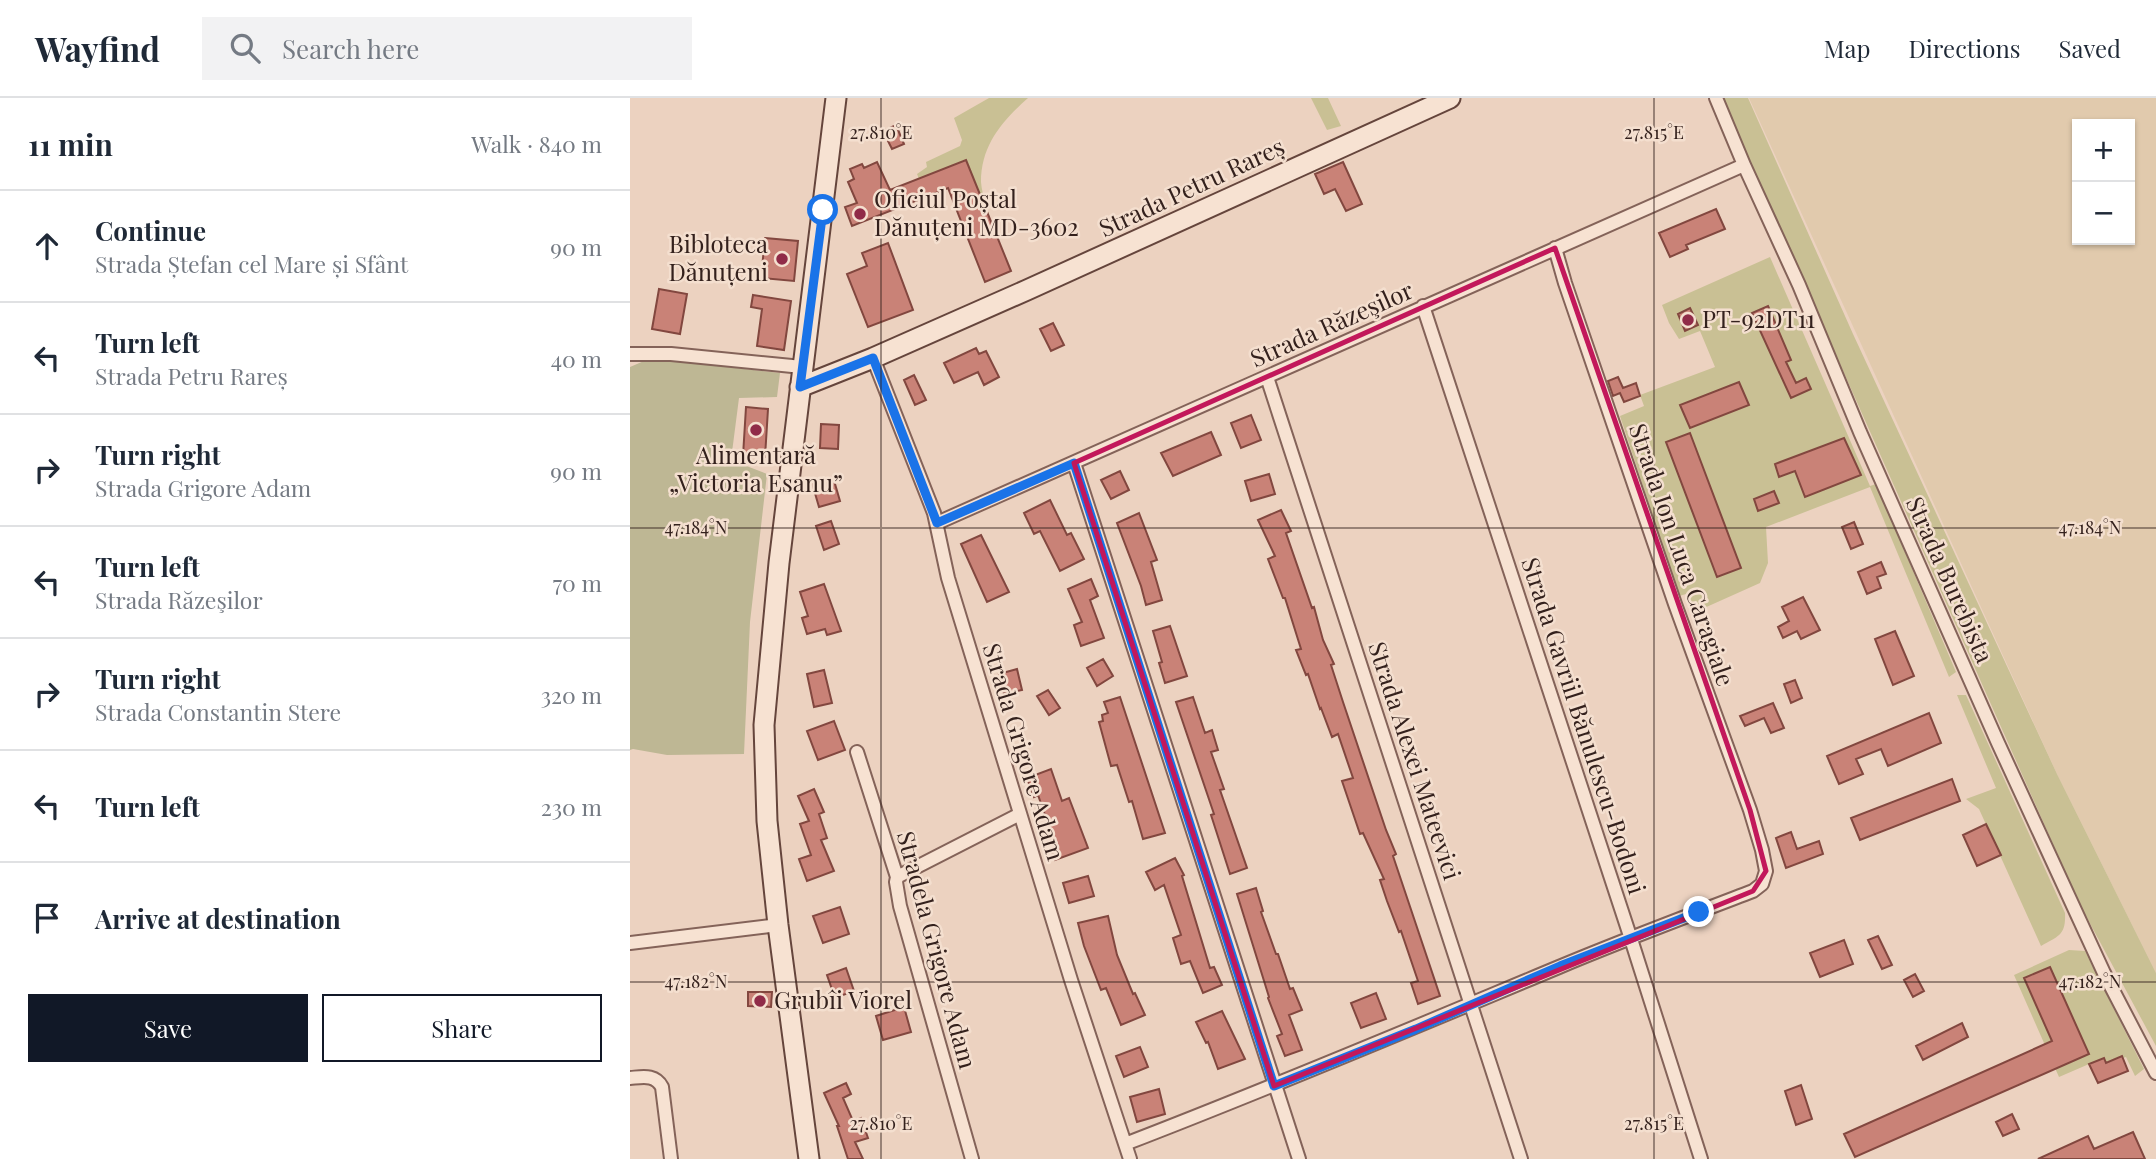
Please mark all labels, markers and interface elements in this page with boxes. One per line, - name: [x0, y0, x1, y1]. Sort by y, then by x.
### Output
- search box: [202, 17, 692, 80]
- text: Wayfind: [35, 26, 160, 70]
- icon: search: [226, 29, 264, 67]
- text: Search here: [282, 31, 419, 66]
- text: Map: [1824, 32, 1870, 64]
- text: Directions: [1908, 32, 2021, 64]
- text: Saved: [2059, 32, 2121, 64]
- map controls: [2072, 119, 2135, 245]
- button: +: [2072, 119, 2135, 182]
- text: 27.810°E: [849, 120, 913, 144]
- text: 27.815°E: [1624, 120, 1684, 144]
- text: 11 min: [28, 124, 113, 164]
- text: Walk · 840 m: [471, 128, 602, 159]
- street label: Strada Petru Rareș: [1093, 129, 1289, 243]
- place label: Oficiul Poștal Dănuțeni MD-3602: [874, 182, 1079, 242]
- button: −: [2072, 182, 2135, 245]
- route start: [807, 194, 838, 225]
- marker: Oficiul Poștal Dănuțeni MD-3602: [852, 206, 868, 222]
- text: Continue: [95, 213, 206, 248]
- icon: ahead: [28, 227, 66, 265]
- place label: Bibloteca Dănuțeni: [669, 227, 768, 287]
- text: 90 m: [550, 231, 602, 262]
- text: Strada Ștefan cel Mare și Sfânt: [95, 248, 408, 279]
- marker: Bibloteca Dănuțeni: [774, 251, 790, 267]
- street label: Strada Răzeşilor: [1245, 273, 1418, 373]
- place label: PT-92DT11: [1702, 302, 1815, 334]
- marker: PT-92DT11: [1680, 312, 1696, 328]
- text: Turn left: [95, 325, 200, 360]
- icon: left: [28, 339, 66, 377]
- text: 40 m: [551, 343, 602, 374]
- text: Strada Petru Rareș: [95, 360, 288, 391]
- street label: Strada Ion Luca Caragiale: [1623, 419, 1743, 690]
- marker: Alimentară „Victoria Esanu”: [748, 422, 764, 438]
- text: Turn right: [95, 437, 221, 472]
- place label: Alimentară „Victoria Esanu”: [669, 438, 843, 498]
- icon: right: [28, 451, 66, 489]
- text: 90 m: [550, 455, 602, 486]
- text: Strada Grigore Adam: [95, 472, 311, 503]
- street label: Strada Burebista: [1900, 491, 2002, 667]
- text: 47.184°N: [665, 515, 728, 539]
- text: 47.184°N: [2059, 515, 2122, 539]
- text: Turn left: [95, 549, 200, 584]
- street label: Strada Gavriil Bănulescu-Bodoni: [1515, 553, 1655, 898]
- icon: left: [28, 563, 66, 601]
- text: 70 m: [553, 567, 602, 598]
- text: Strada Răzeşilor: [95, 584, 263, 615]
- street label: Strada Alexei Mateevici: [1362, 637, 1470, 883]
- street label: Strada Grigore Adam: [977, 639, 1073, 864]
- text: Turn right: [95, 661, 221, 696]
- icon: right: [28, 675, 66, 713]
- text: 320 m: [541, 679, 602, 710]
- text: Strada Constantin Stere: [95, 696, 341, 727]
- icon: left: [28, 787, 66, 825]
- text: Turn left: [95, 789, 200, 824]
- text: 230 m: [541, 791, 602, 822]
- street label: Stradela Grigore Adam: [891, 827, 985, 1072]
- route end: [1683, 896, 1714, 927]
- icon: arrive: [28, 899, 66, 937]
- text: Arrive at destination: [95, 901, 341, 936]
- text: 47.182°N: [665, 969, 728, 993]
- text: 47.182°N: [2059, 969, 2122, 993]
- place label: Grubîi Viorel: [774, 983, 912, 1015]
- marker: Grubîi Viorel: [752, 993, 768, 1009]
- button: Save: [28, 994, 308, 1062]
- button: Share: [322, 994, 602, 1062]
- text: 27.810°E: [849, 1111, 913, 1135]
- text: 27.815°E: [1624, 1111, 1684, 1135]

